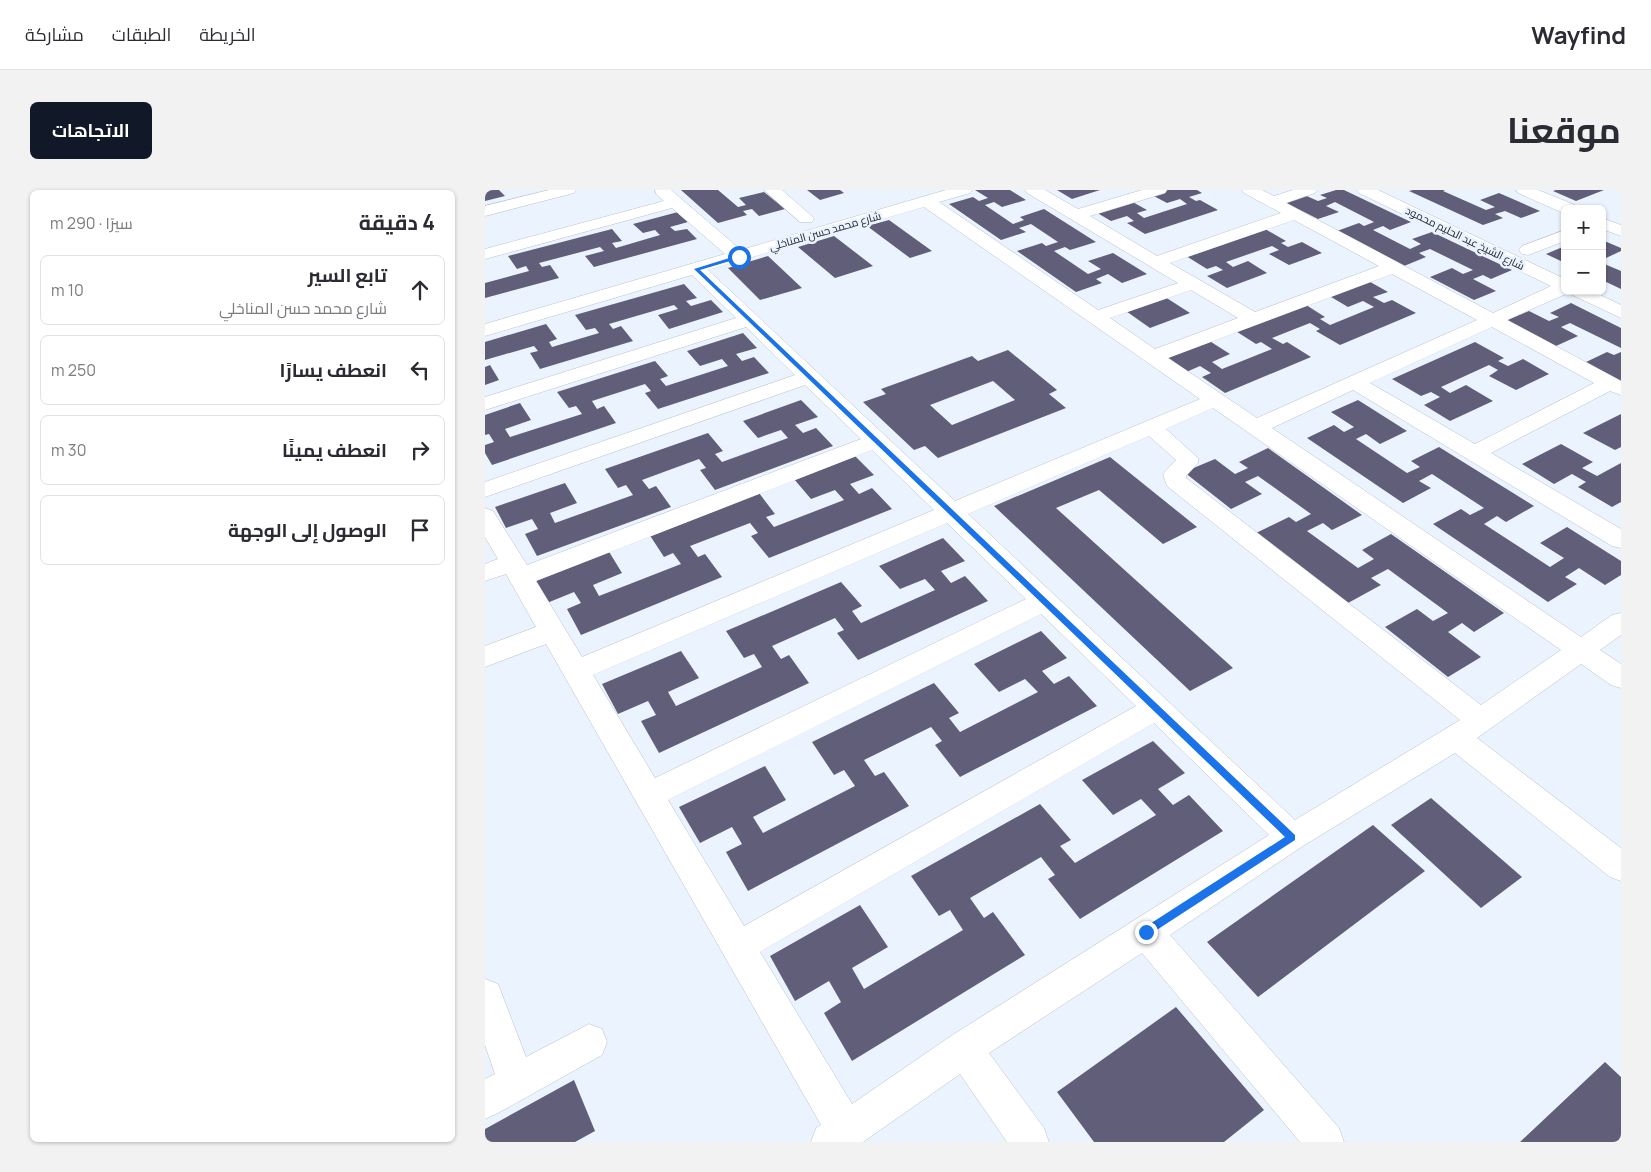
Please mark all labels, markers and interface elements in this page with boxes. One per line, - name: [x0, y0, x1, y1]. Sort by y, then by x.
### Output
- text: Wayfind: [1531, 18, 1626, 51]
- text: مشاركة: [25, 22, 84, 46]
- text: الطبقات: [112, 22, 171, 46]
- text: الخريطة: [199, 22, 256, 46]
- button: الاتجاهات: [30, 102, 152, 159]
- text: موقعنا: [1507, 106, 1621, 154]
- street label: شارع الشيخ عبد الحليم محمود: [1403, 202, 1527, 274]
- map controls: [1561, 205, 1606, 295]
- button: +: [1561, 205, 1606, 250]
- street label: شارع محمد حسن المناخلي: [767, 207, 883, 256]
- text: 4 دقيقة: [359, 208, 435, 236]
- text: سيرًا · 290 m: [50, 212, 133, 234]
- route start: [728, 246, 751, 269]
- button: −: [1561, 250, 1606, 295]
- text: تابع السير: [308, 262, 387, 288]
- icon: ahead: [406, 276, 434, 304]
- text: 10 m: [51, 279, 84, 301]
- text: شارع محمد حسن المناخلي: [219, 297, 387, 319]
- icon: left: [406, 356, 434, 384]
- text: انعطف يسارًا: [280, 357, 387, 383]
- text: 250 m: [51, 359, 96, 381]
- icon: right: [406, 436, 434, 464]
- text: انعطف يمينًا: [282, 437, 387, 463]
- text: 30 m: [51, 439, 86, 461]
- icon: arrive: [406, 516, 434, 544]
- text: الوصول إلى الوجهة: [228, 517, 387, 543]
- route end: [1135, 921, 1158, 944]

